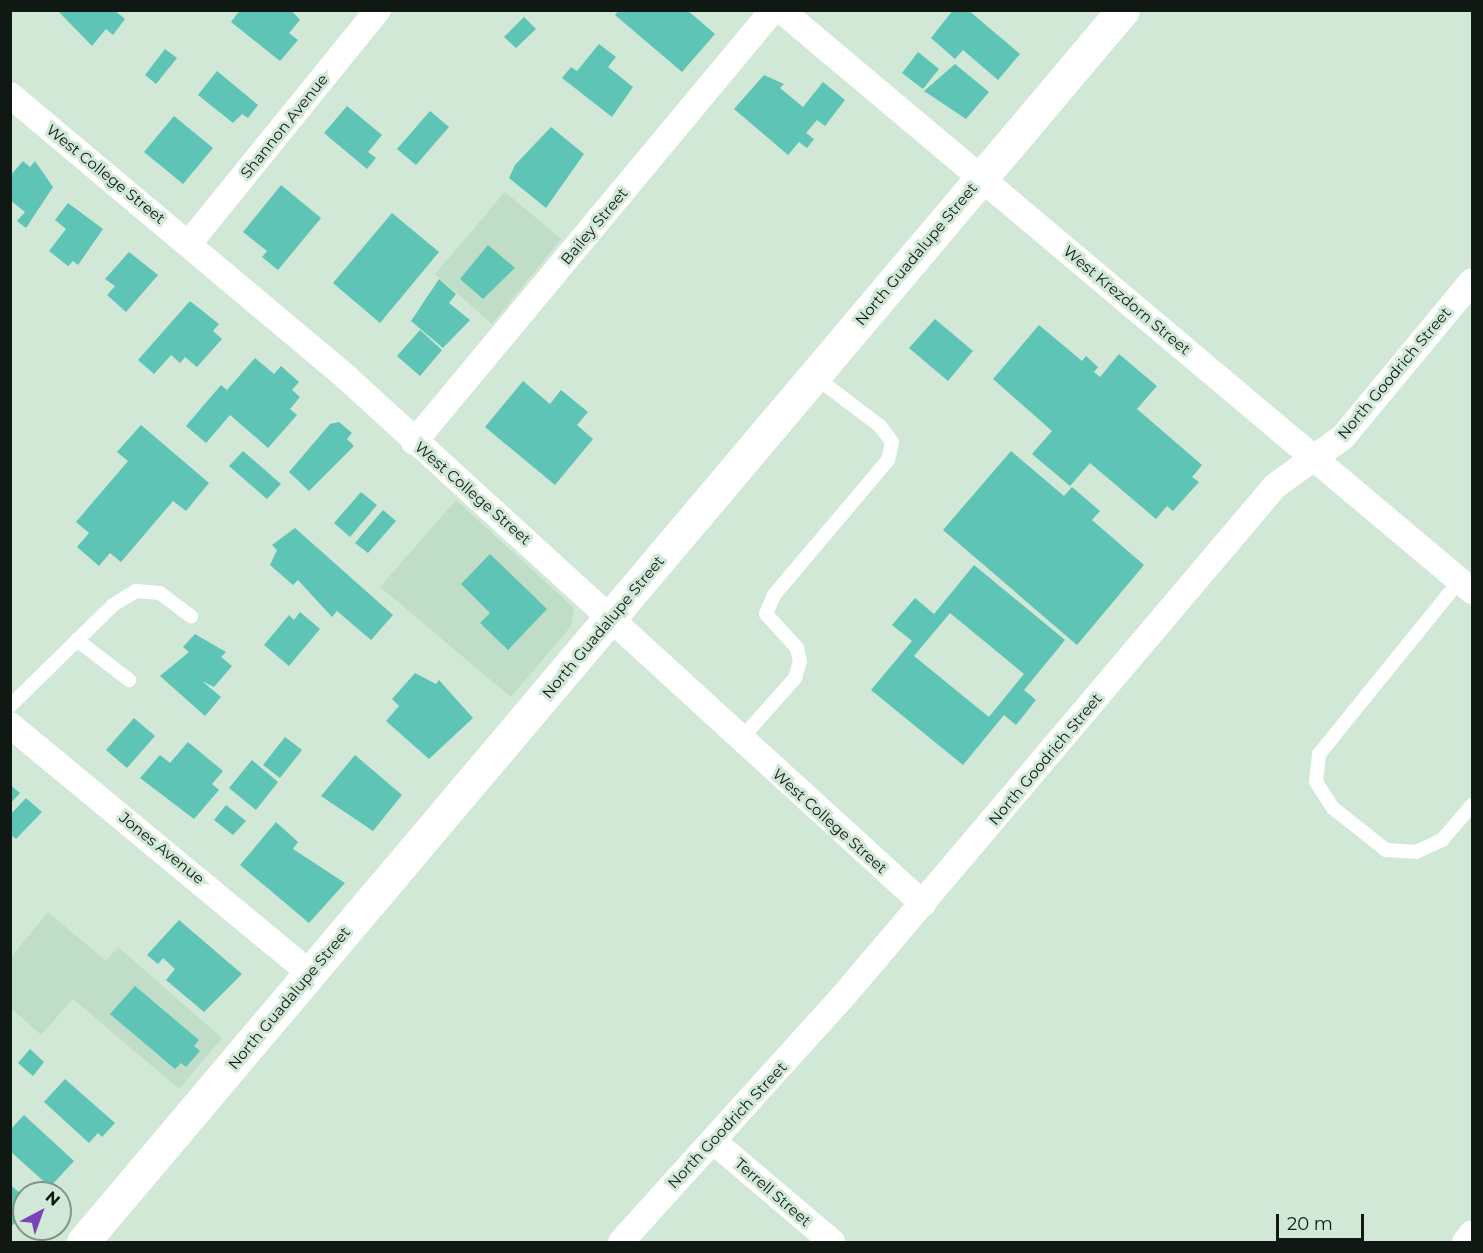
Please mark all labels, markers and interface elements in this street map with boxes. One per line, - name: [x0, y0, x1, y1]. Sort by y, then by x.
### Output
- street label: Shannon Avenue: [237, 70, 331, 182]
- street label: West College Street: [43, 121, 169, 227]
- street label: North Guadalupe Street: [851, 179, 981, 329]
- street label: Bailey Street: [557, 184, 631, 268]
- street label: West Krezdorn Street: [1060, 242, 1194, 358]
- street label: North Goodrich Street: [1334, 304, 1454, 442]
- street label: West College Street: [411, 438, 535, 548]
- street label: North Guadalupe Street: [538, 552, 668, 702]
- street label: North Goodrich Street: [985, 690, 1105, 828]
- street label: West College Street: [769, 765, 891, 877]
- street label: Jones Avenue: [116, 808, 208, 888]
- street label: North Guadalupe Street: [224, 923, 354, 1073]
- street label: North Goodrich Street: [664, 1058, 790, 1192]
- street label: Terrell Street: [731, 1154, 815, 1230]
- north arrow: [12, 1181, 72, 1241]
- text: N: [42, 1187, 64, 1210]
- scale bar: [1279, 1202, 1368, 1240]
- text: 20 m: [1287, 1213, 1333, 1235]

